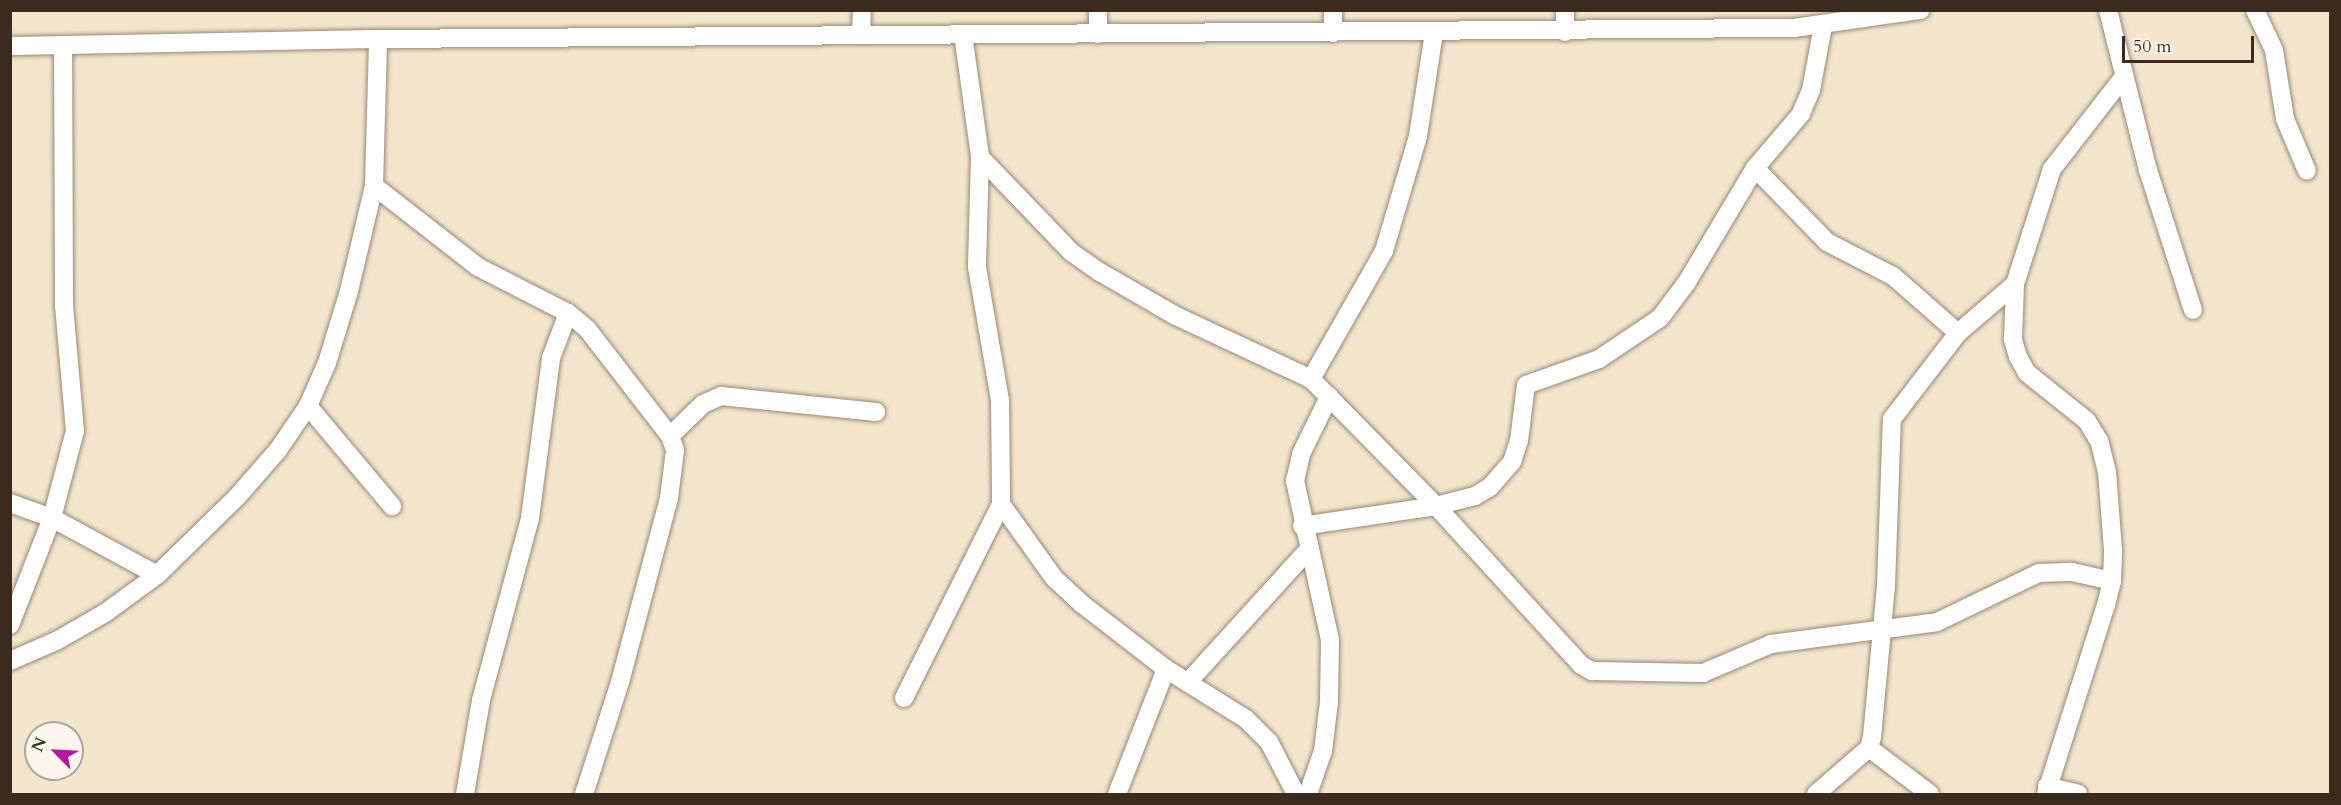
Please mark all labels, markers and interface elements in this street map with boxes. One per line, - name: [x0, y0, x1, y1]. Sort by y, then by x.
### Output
- scale bar: [2125, 24, 2257, 62]
- text: 50 m: [2133, 34, 2172, 59]
- north arrow: [24, 721, 84, 781]
- text: N: [27, 734, 52, 755]

